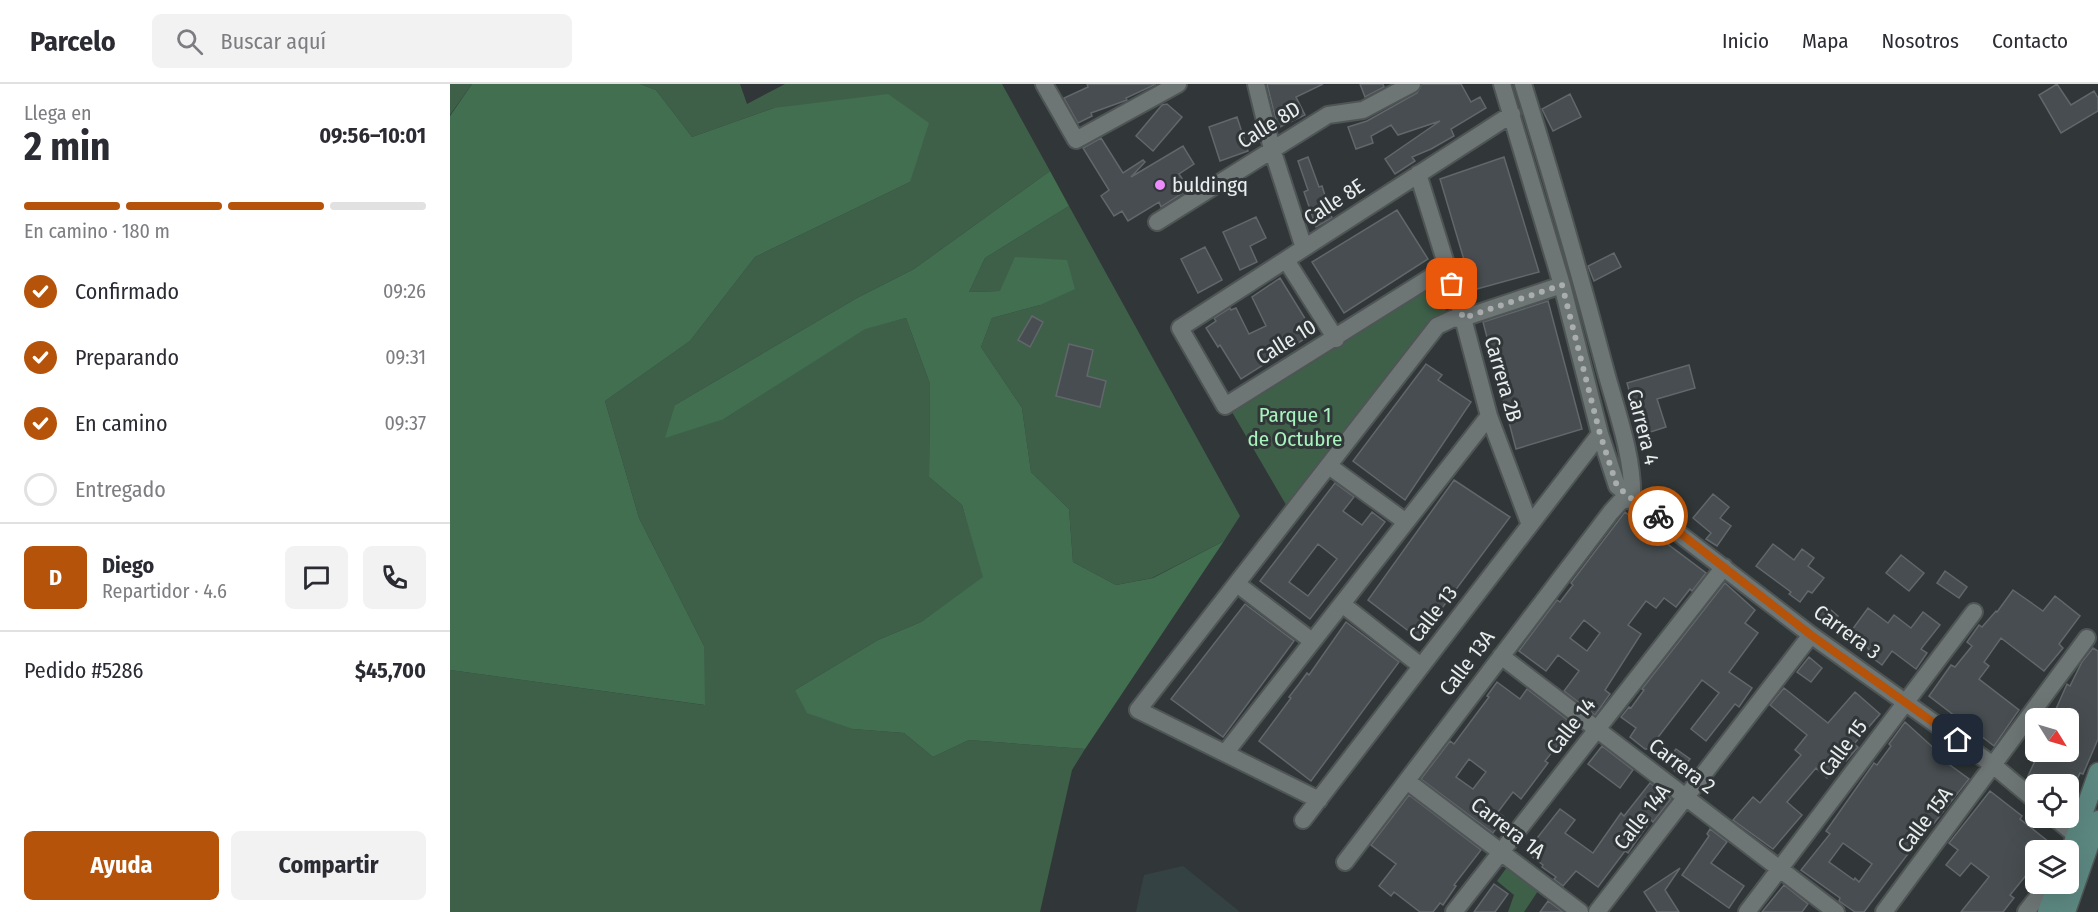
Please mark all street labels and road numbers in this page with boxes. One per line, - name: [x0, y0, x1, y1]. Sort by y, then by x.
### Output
- street label: Calle 8D: [1233, 96, 1305, 154]
- street label: Calle 8E: [1299, 173, 1369, 231]
- street label: Calle 10: [1251, 313, 1321, 371]
- street label: Carrera 2B: [1478, 333, 1528, 425]
- street label: Carrera 4: [1621, 386, 1665, 468]
- street label: Calle 13: [1403, 581, 1463, 647]
- street label: Carrera 3: [1808, 599, 1886, 665]
- street label: Calle 13A: [1434, 625, 1500, 701]
- street label: Calle 14: [1541, 692, 1601, 760]
- street label: Calle 15: [1813, 714, 1873, 782]
- street label: Carrera 2: [1644, 733, 1720, 799]
- street label: Calle 14A: [1608, 779, 1676, 855]
- street label: Calle 15A: [1892, 782, 1958, 858]
- street label: Carrera 1A: [1466, 792, 1550, 864]

